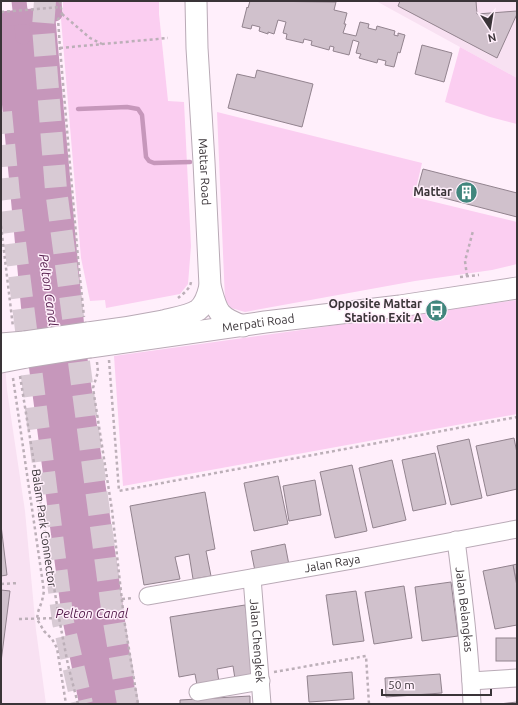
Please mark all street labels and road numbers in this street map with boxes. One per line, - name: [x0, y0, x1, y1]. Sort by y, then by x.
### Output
- street label: Mattar Road: [197, 138, 213, 206]
- street label: Merpati Road: [221, 312, 295, 334]
- street label: Balam Park Connector: [30, 468, 59, 588]
- street label: Jalan Raya: [303, 552, 361, 574]
- street label: Jalan Belangkas: [453, 566, 476, 653]
- street label: Jalan Chengkek: [248, 598, 267, 683]

